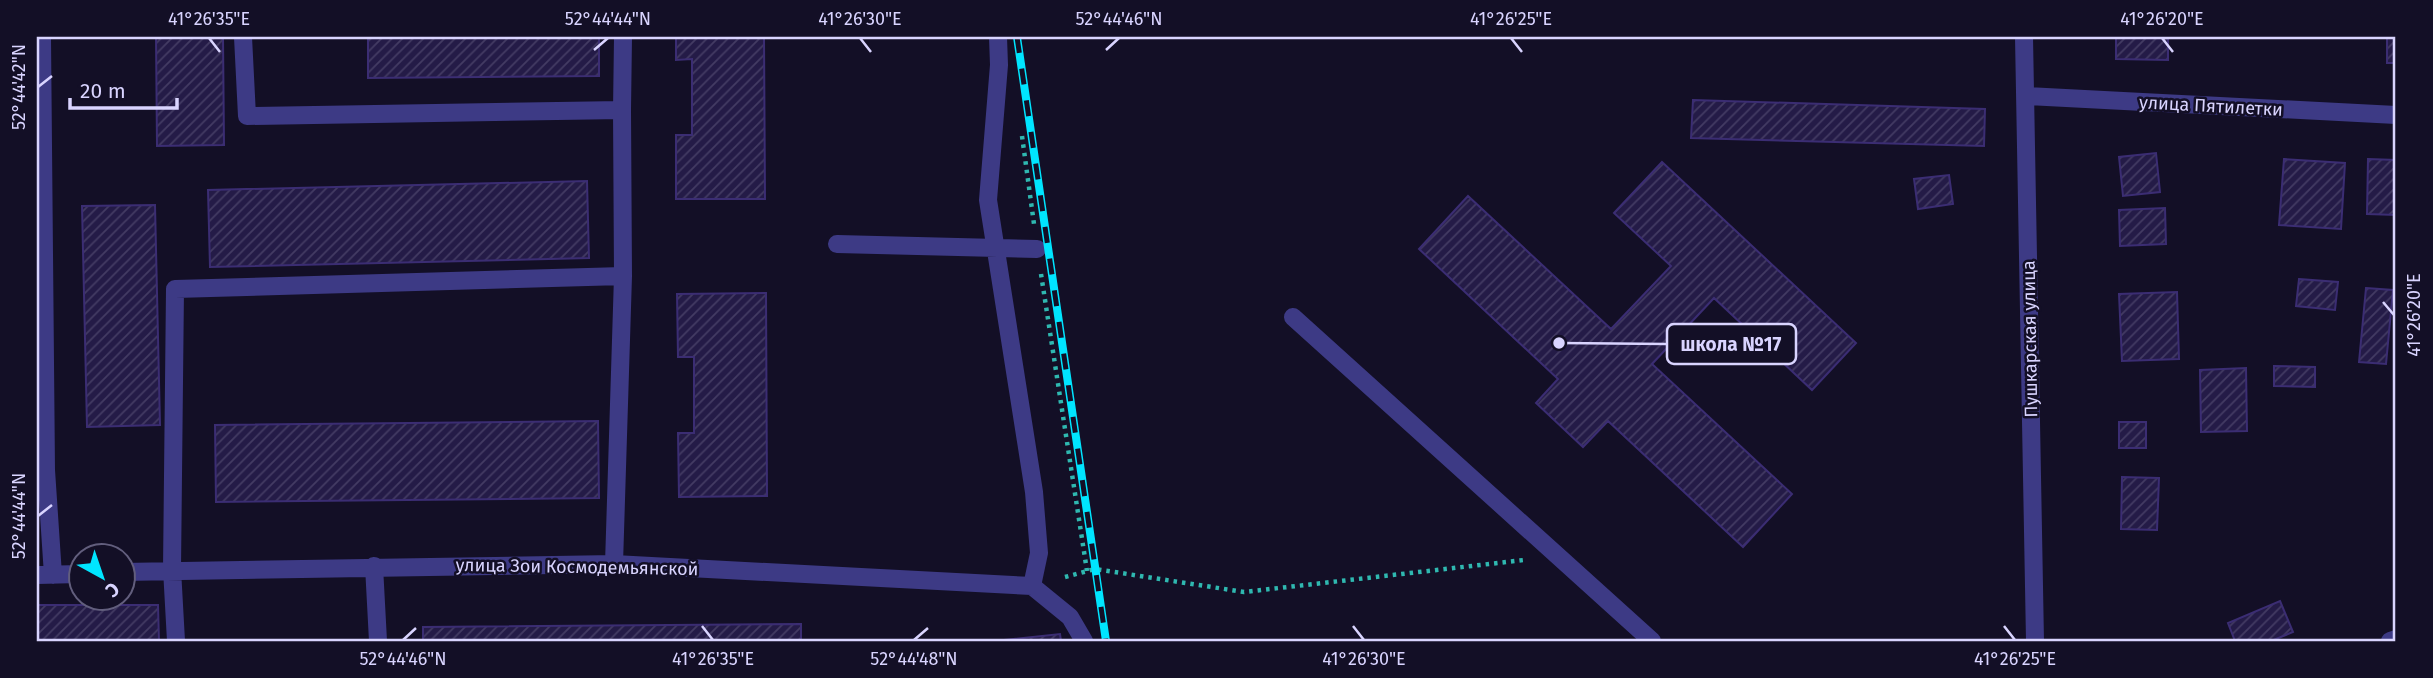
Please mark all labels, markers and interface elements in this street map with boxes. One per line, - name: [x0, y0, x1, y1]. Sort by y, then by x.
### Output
- text: 41°26'35"E: [168, 8, 250, 30]
- text: 52°44'44"N: [565, 8, 651, 30]
- text: 41°26'30"E: [818, 8, 902, 30]
- text: 52°44'46"N: [1076, 8, 1162, 30]
- text: 41°26'25"E: [1470, 8, 1552, 30]
- text: 41°26'20"E: [2120, 8, 2204, 30]
- text: 52°44'42"N: [8, 44, 30, 130]
- scale bar: [70, 66, 177, 110]
- text: 20 m: [80, 78, 126, 104]
- street label: улица Пятилетки: [2139, 91, 2283, 121]
- street label: Пушкарская улица: [2018, 260, 2042, 418]
- text: 41°26'20"E: [2403, 273, 2425, 357]
- callout: школа №17: [1667, 324, 1796, 364]
- text: школа №17: [1681, 333, 1782, 356]
- text: 52°44'44"N: [8, 473, 30, 559]
- north arrow: [66, 542, 136, 612]
- street label: улица Зои Космодемьянской: [455, 554, 699, 580]
- text: С: [101, 577, 124, 602]
- text: 52°44'46"N: [360, 648, 446, 670]
- text: 41°26'35"E: [672, 648, 754, 670]
- text: 52°44'48"N: [870, 648, 958, 670]
- text: 41°26'30"E: [1322, 648, 1406, 670]
- text: 41°26'25"E: [1974, 648, 2056, 670]

